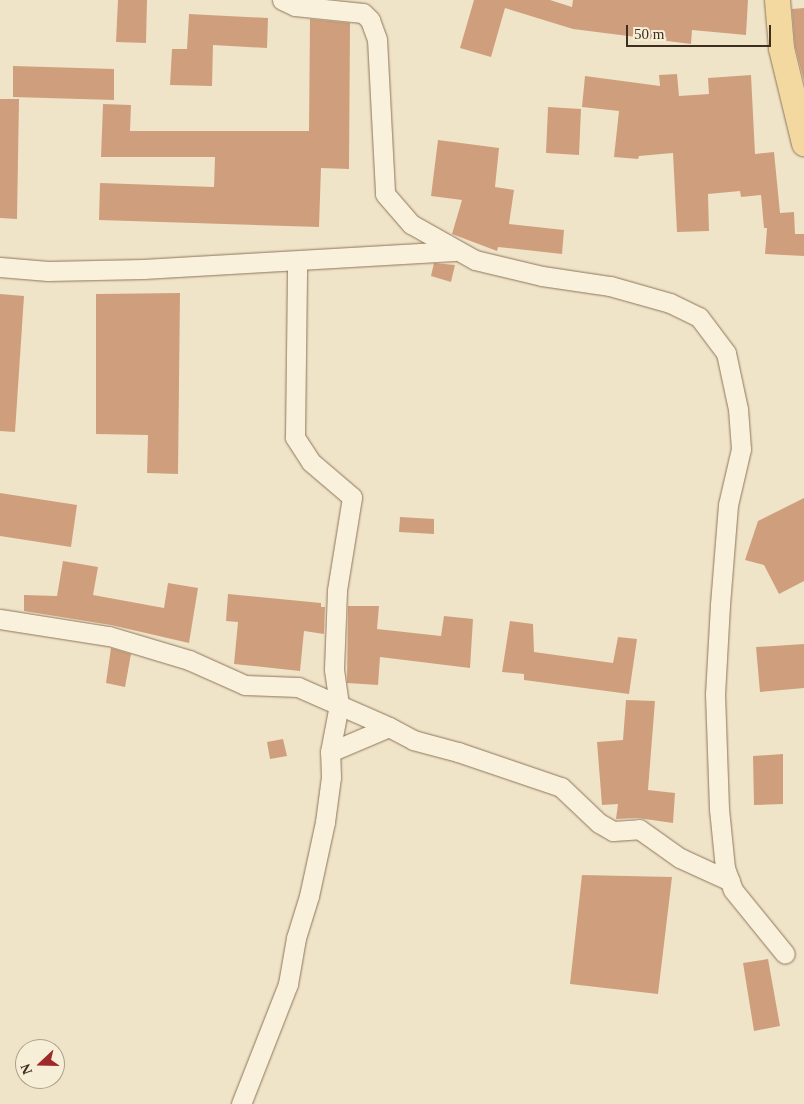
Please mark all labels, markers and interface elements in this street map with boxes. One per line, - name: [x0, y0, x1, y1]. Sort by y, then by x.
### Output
- scale bar: [629, 15, 774, 47]
- text: 50 m: [634, 26, 664, 42]
- north arrow: [15, 1039, 65, 1089]
- text: N: [18, 1062, 35, 1077]

